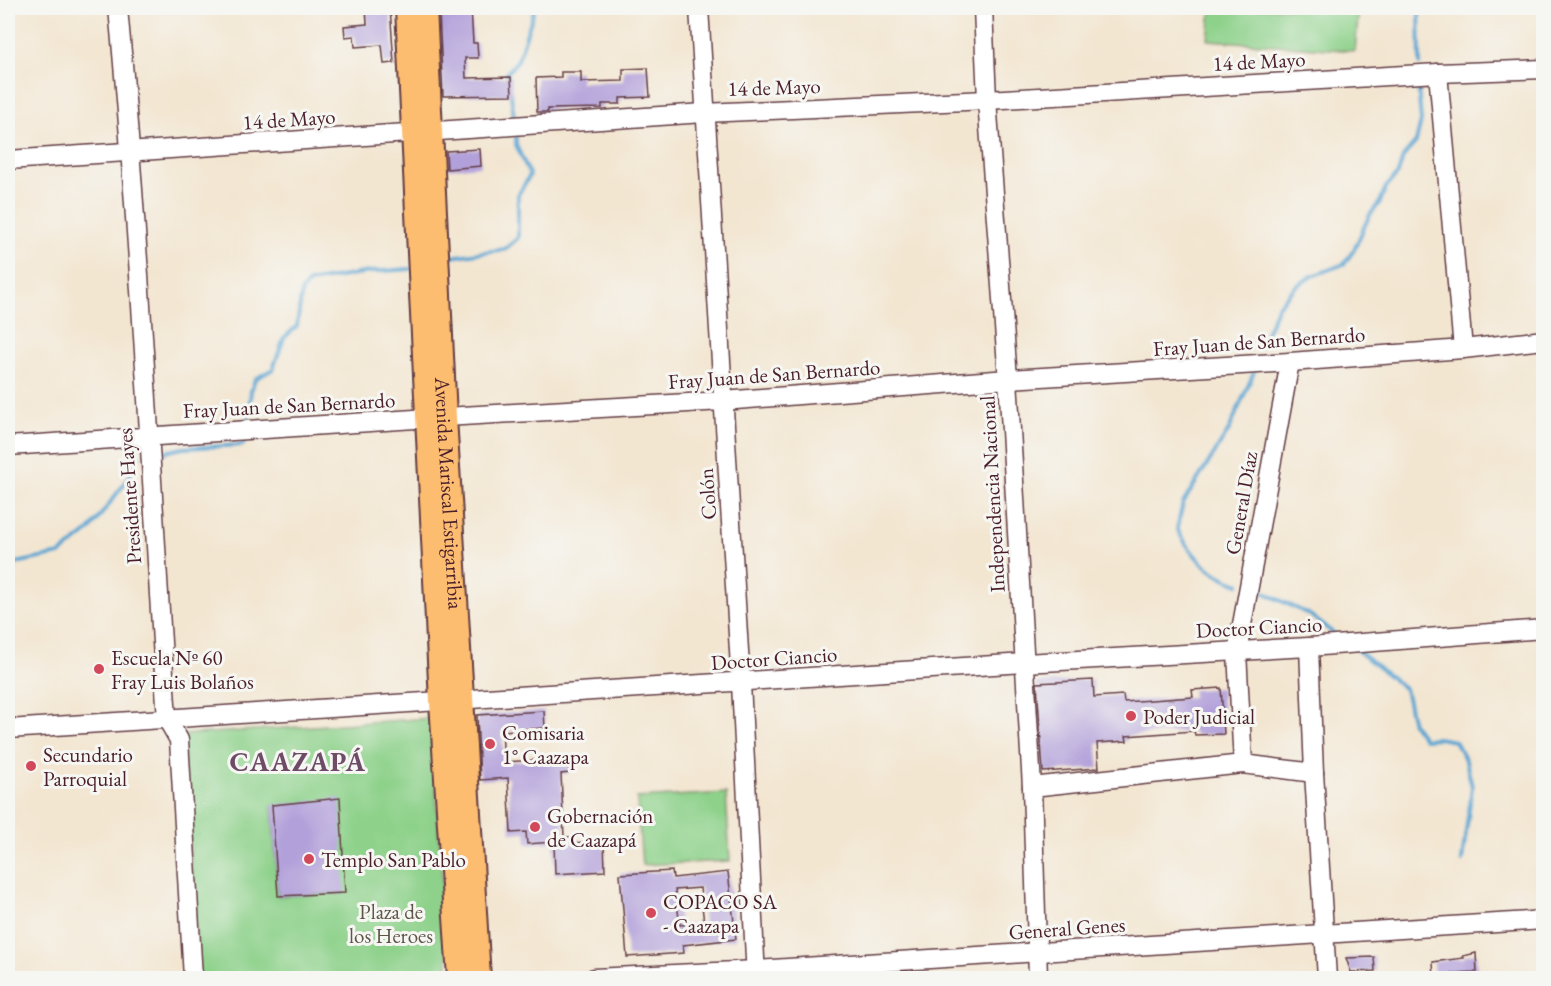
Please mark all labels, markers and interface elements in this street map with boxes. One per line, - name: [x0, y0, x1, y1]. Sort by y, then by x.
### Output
- street label: 14 de Mayo: [1212, 45, 1306, 77]
- street label: 14 de Mayo: [727, 72, 821, 102]
- street label: 14 de Mayo: [242, 102, 336, 136]
- street label: Fray Juan de San Bernardo: [1152, 320, 1366, 362]
- street label: Fray Juan de San Bernardo: [667, 353, 881, 395]
- street label: Avenida Mariscal Estigarribia: [430, 376, 470, 611]
- street label: Fray Juan de San Bernardo: [182, 386, 396, 424]
- street label: Independencia Nacional: [973, 395, 1011, 593]
- street label: Presidente Hayes: [111, 427, 147, 565]
- street label: General Díaz: [1219, 449, 1263, 557]
- street label: Colón: [692, 467, 722, 521]
- street label: Doctor Ciancio: [1195, 610, 1323, 644]
- street label: Doctor Ciancio: [710, 640, 838, 676]
- place label: Escuela Nº 60 Fray Luis Bolaños: [111, 644, 254, 695]
- marker: Escuela Nº 60 Fray Luis Bolaños: [92, 662, 106, 676]
- place label: Poder Judicial: [1143, 703, 1255, 730]
- marker: Poder Judicial: [1124, 709, 1138, 723]
- place label: Comisaria 1° Caazapa: [502, 719, 589, 770]
- marker: Comisaria 1° Caazapa: [483, 737, 497, 751]
- place label: Secundario Parroquial: [43, 741, 133, 792]
- district label: CAAZAPÁ: [229, 744, 367, 779]
- marker: Secundario Parroquial: [24, 759, 38, 773]
- place label: Gobernación de Caazapá: [547, 802, 653, 853]
- marker: Gobernación de Caazapá: [528, 820, 542, 834]
- place label: Templo San Pablo: [321, 846, 466, 873]
- marker: Templo San Pablo: [302, 852, 316, 866]
- place label: COPACO SA - Caazapa: [663, 888, 777, 939]
- park label: Plaza de los Heroes: [349, 898, 433, 949]
- marker: COPACO SA - Caazapa: [644, 906, 658, 920]
- street label: General Genes: [1008, 910, 1126, 946]

